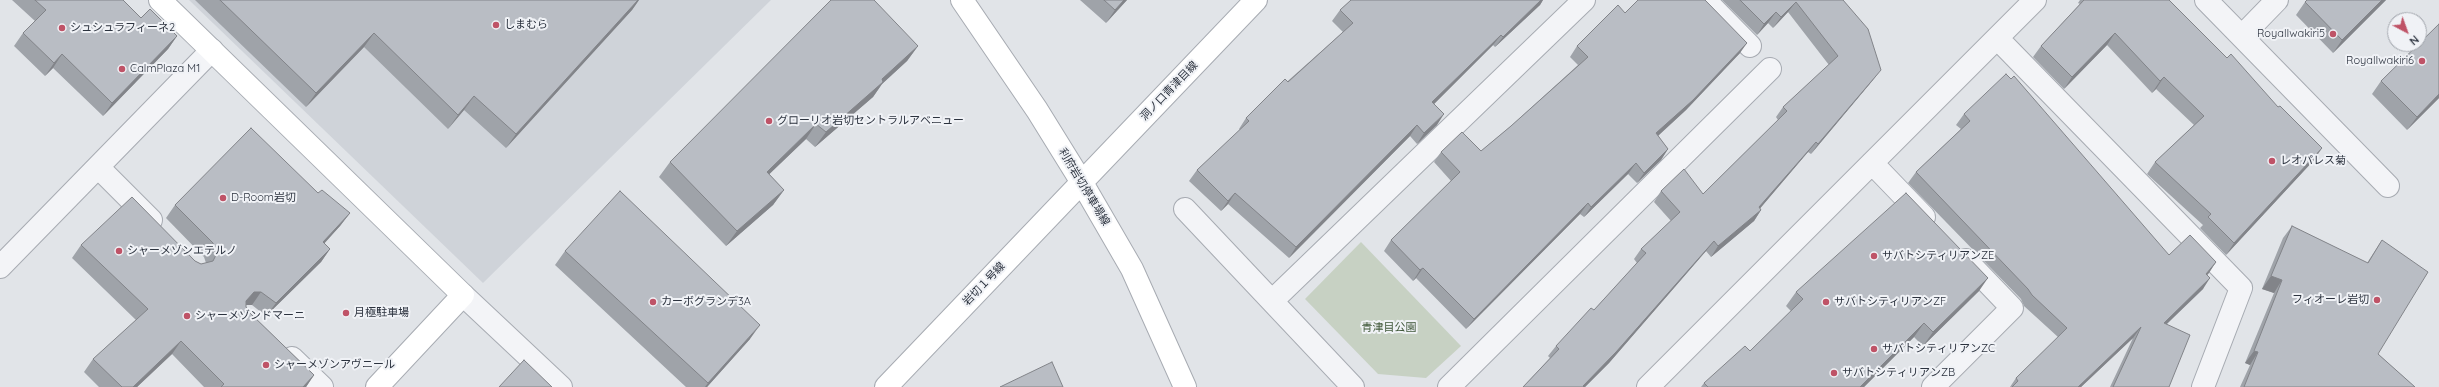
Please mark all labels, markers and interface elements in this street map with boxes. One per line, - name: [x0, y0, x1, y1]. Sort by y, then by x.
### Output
- north arrow: [2387, 12, 2427, 52]
- place label: しまむら: [504, 18, 548, 32]
- marker: しまむら: [491, 20, 501, 30]
- place label: シュシュラフィーネ2: [70, 21, 175, 35]
- marker: シュシュラフィーネ2: [57, 23, 67, 33]
- place label: RoyalIwakiri5: [2257, 27, 2325, 41]
- marker: RoyalIwakiri5: [2328, 29, 2338, 39]
- text: N: [2407, 32, 2422, 48]
- place label: RoyalIwakiri6: [2346, 54, 2414, 68]
- marker: RoyalIwakiri6: [2417, 56, 2427, 66]
- street label: 洞ノ口青津目線: [1138, 59, 1200, 123]
- place label: CalmPlaza M1: [130, 62, 200, 76]
- marker: CalmPlaza M1: [117, 64, 127, 74]
- place label: グローリオ岩切セントラルアベニュー: [777, 114, 964, 128]
- marker: グローリオ岩切セントラルアベニュー: [764, 116, 774, 126]
- street label: 利府岩切停車場線: [1056, 146, 1112, 228]
- place label: レオパレス菊: [2280, 154, 2346, 168]
- marker: レオパレス菊: [2267, 156, 2277, 166]
- place label: D-Room岩切: [231, 191, 296, 205]
- marker: D-Room岩切: [218, 193, 228, 203]
- place label: シャーメゾンエテルノ: [127, 244, 237, 258]
- marker: シャーメゾンエテルノ: [114, 246, 124, 256]
- place label: サバトシティリアンZE: [1882, 249, 1994, 263]
- marker: サバトシティリアンZE: [1869, 251, 1879, 261]
- street label: 岩切１号線: [960, 260, 1008, 308]
- place label: フィオーレ岩切: [2292, 293, 2369, 307]
- place label: カーボグランデ3A: [661, 295, 751, 309]
- place label: サバトシティリアンZF: [1834, 295, 1946, 309]
- marker: フィオーレ岩切: [2372, 295, 2382, 305]
- marker: カーボグランデ3A: [648, 297, 658, 307]
- marker: サバトシティリアンZF: [1821, 297, 1831, 307]
- place label: 月極駐車場: [354, 306, 409, 320]
- marker: 月極駐車場: [341, 308, 351, 318]
- place label: シャーメゾンドマーニ: [195, 309, 305, 323]
- marker: シャーメゾンドマーニ: [182, 311, 192, 321]
- park label: 青津目公園: [1362, 321, 1416, 335]
- place label: サバトシティリアンZC: [1882, 342, 1995, 356]
- marker: サバトシティリアンZC: [1869, 344, 1879, 354]
- place label: シャーメゾンアヴニール: [274, 358, 395, 372]
- marker: シャーメゾンアヴニール: [261, 360, 271, 370]
- place label: サバトシティリアンZB: [1842, 366, 1955, 380]
- marker: サバトシティリアンZB: [1829, 368, 1839, 378]

